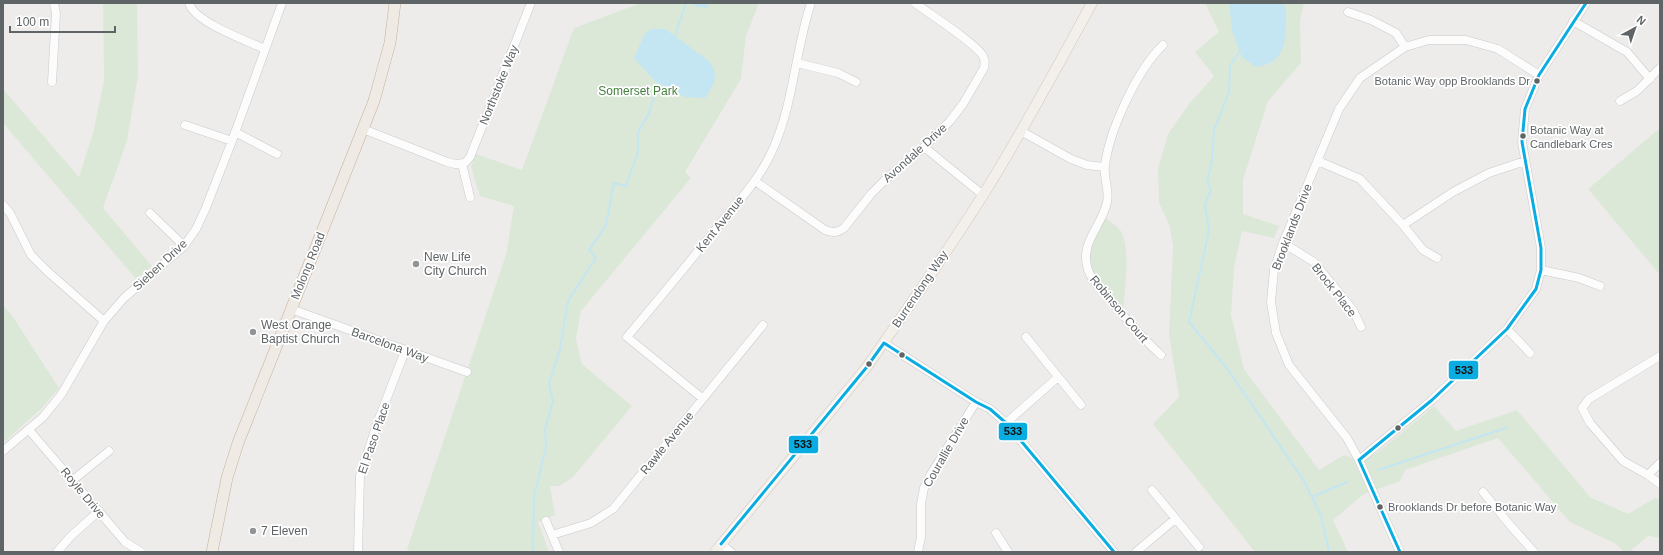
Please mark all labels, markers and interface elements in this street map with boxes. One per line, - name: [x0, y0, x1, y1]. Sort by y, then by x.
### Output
- scale bar: [10, 8, 115, 34]
- north arrow: [1615, 8, 1655, 48]
- text: N: [1635, 13, 1648, 28]
- text: 100 m: [16, 15, 49, 29]
- street label: Northstoke Way: [477, 43, 521, 127]
- place label: Botanic Way opp Brooklands Dr: [1375, 75, 1530, 87]
- marker: Botanic Way opp Brooklands Dr: [1532, 76, 1542, 86]
- park label: Somerset Park: [598, 84, 679, 98]
- street label: Avondale Drive: [880, 120, 950, 185]
- place label: Botanic Way at Candlebark Cres: [1530, 124, 1613, 150]
- marker: Botanic Way at Candlebark Cres: [1518, 131, 1528, 141]
- street label: Brooklands Drive: [1269, 182, 1315, 272]
- street label: Kent Avenue: [693, 193, 747, 255]
- street label: Molong Road: [288, 230, 328, 302]
- street label: Sieben Drive: [130, 236, 190, 294]
- street label: Burrendong Way: [889, 248, 951, 330]
- place label: New Life City Church: [424, 250, 487, 278]
- marker: New Life City Church: [411, 259, 421, 269]
- street label: Brock Place: [1309, 260, 1359, 320]
- street label: Robinson Court: [1087, 273, 1152, 346]
- place label: West Orange Baptist Church: [261, 318, 340, 346]
- street label: Barcelona Way: [350, 325, 430, 365]
- marker: West Orange Baptist Church: [248, 327, 258, 337]
- unlabelled marker: [897, 350, 907, 360]
- unlabelled marker: [864, 359, 874, 369]
- line badge: 533: [1448, 360, 1479, 380]
- text: 533: [1455, 364, 1473, 376]
- street label: El Paso Place: [355, 400, 393, 476]
- street label: Rawle Avenue: [637, 409, 697, 477]
- street label: Courallie Drive: [920, 414, 972, 490]
- line badge: 533: [998, 422, 1028, 441]
- unlabelled marker: [1393, 423, 1403, 433]
- text: 533: [1004, 425, 1022, 437]
- line badge: 533: [788, 435, 819, 454]
- text: 533: [794, 438, 812, 450]
- street label: Royle Drive: [58, 465, 109, 522]
- place label: Brooklands Dr before Botanic Way: [1388, 501, 1557, 513]
- marker: Brooklands Dr before Botanic Way: [1375, 502, 1385, 512]
- place label: 7 Eleven: [261, 524, 308, 538]
- marker: 7 Eleven: [248, 526, 258, 536]

